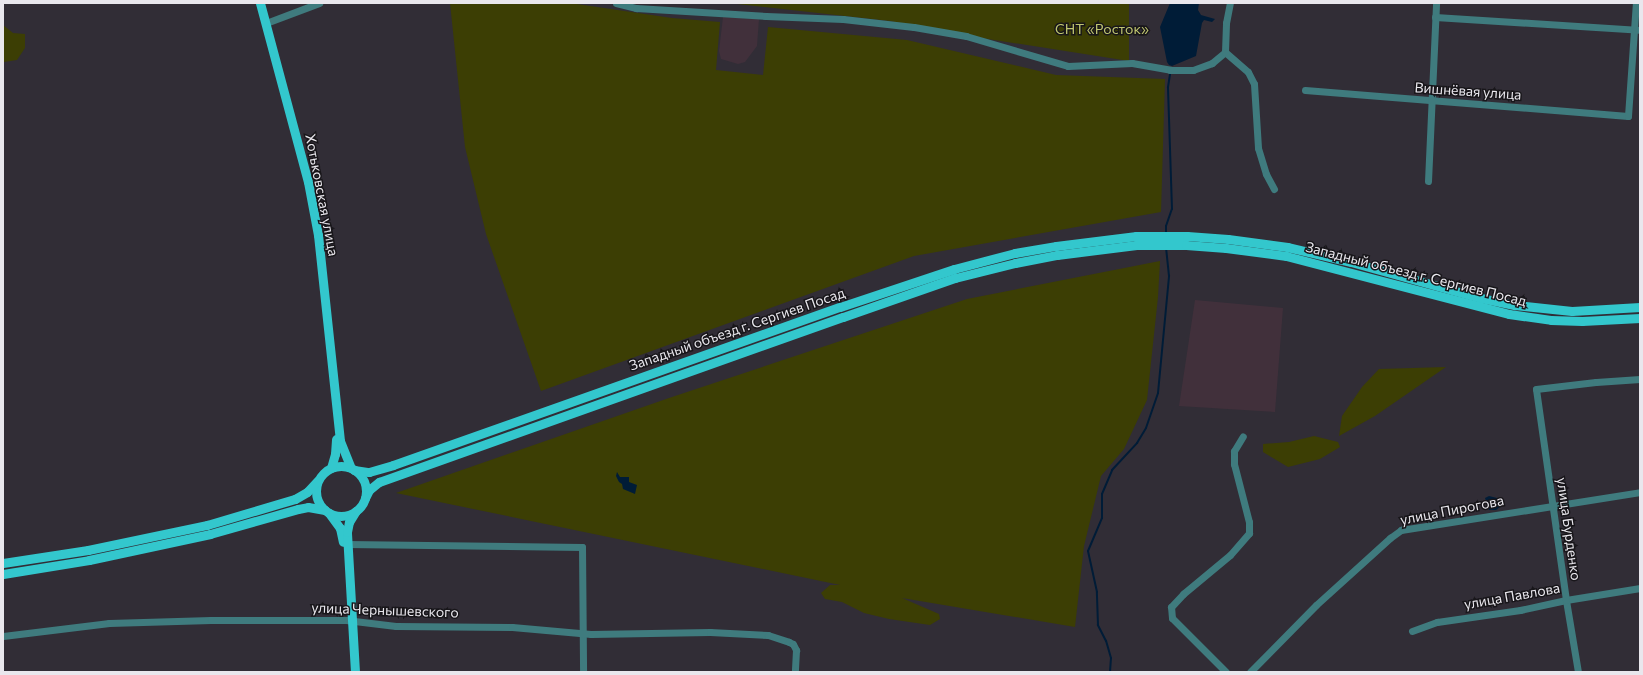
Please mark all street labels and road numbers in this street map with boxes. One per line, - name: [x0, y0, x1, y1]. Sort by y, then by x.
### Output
- street label: Вишнёвая улица: [1414, 79, 1522, 103]
- street label: Хотьковская улица: [302, 133, 342, 257]
- street label: Западный объезд г. Сергиев Посад: [1304, 238, 1528, 310]
- street label: Западный объезд г. Сергиев Посад: [627, 284, 847, 374]
- street label: улица Бурденко: [1553, 476, 1585, 582]
- street label: улица Пирогова: [1399, 492, 1505, 528]
- street label: улица Павлова: [1463, 579, 1561, 613]
- street label: улица Чернышевского: [311, 599, 459, 621]

